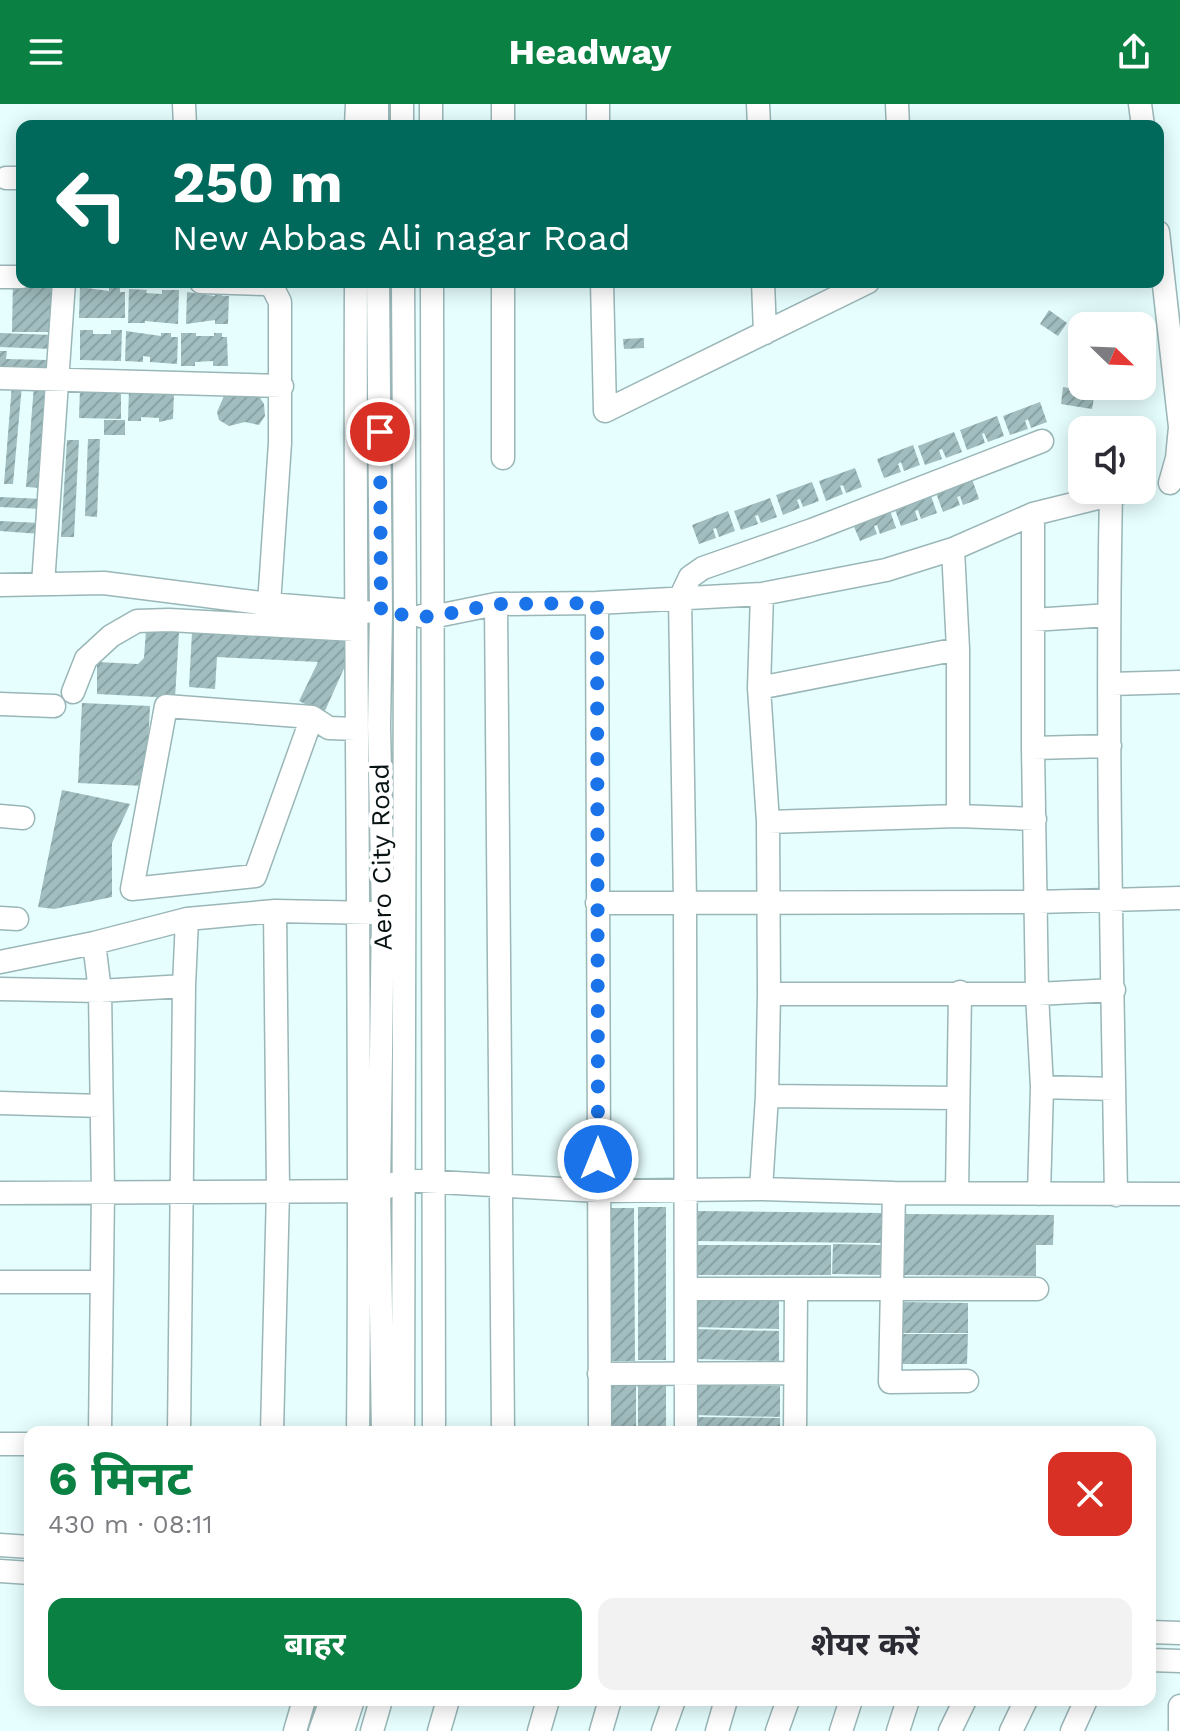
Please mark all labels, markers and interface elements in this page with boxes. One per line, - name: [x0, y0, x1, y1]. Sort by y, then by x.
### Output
- icon: menu: [24, 30, 68, 74]
- icon: share: [1112, 30, 1156, 74]
- text: Headway: [509, 31, 671, 73]
- text: 250 m: [172, 150, 343, 216]
- icon: left: [40, 152, 144, 256]
- text: New Abbas Ali nagar Road: [172, 217, 631, 259]
- north arrow: [1068, 312, 1156, 400]
- map controls: [1068, 312, 1156, 504]
- pin: [346, 398, 414, 466]
- icon: arrive: [358, 410, 402, 454]
- button: sound: [1068, 416, 1156, 504]
- street label: Aero City Road: [364, 763, 398, 951]
- position arrow: [556, 1117, 640, 1201]
- text: 6 मिनट: [48, 1450, 192, 1507]
- button: close: [1048, 1452, 1132, 1536]
- text: 430 m · 08:11: [48, 1509, 213, 1539]
- button: बाहर: [48, 1598, 582, 1690]
- button: शेयर करें: [598, 1598, 1132, 1690]

